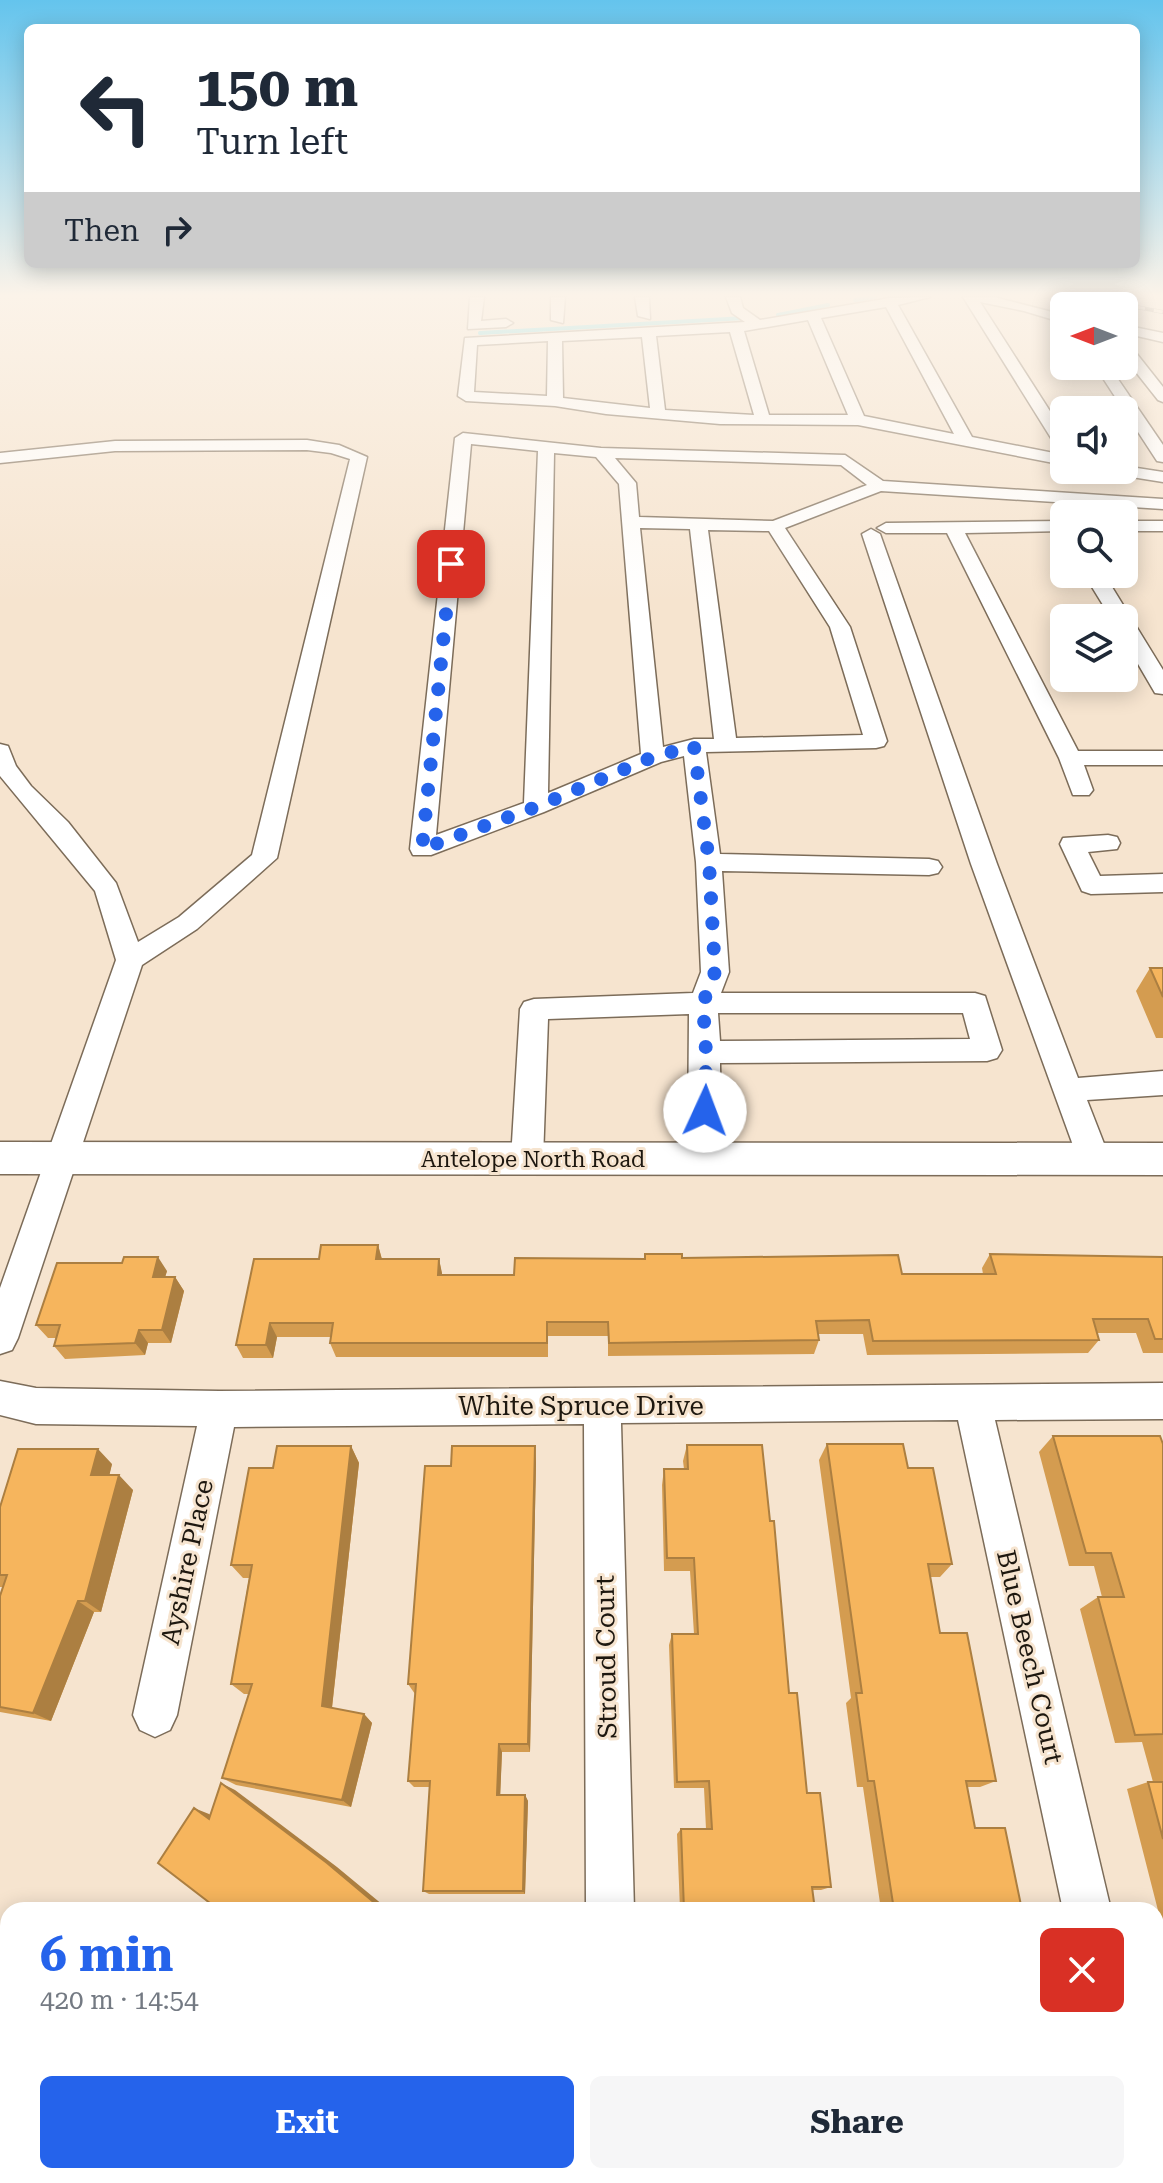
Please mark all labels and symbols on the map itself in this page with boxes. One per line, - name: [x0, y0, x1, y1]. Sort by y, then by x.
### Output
- north arrow: [1050, 292, 1138, 380]
- pin: [417, 530, 485, 598]
- position arrow: [663, 1069, 747, 1153]
- street label: Antelope North Road: [421, 1147, 645, 1172]
- street label: White Spruce Drive: [458, 1391, 704, 1421]
- street label: Ayshire Place: [155, 1477, 219, 1647]
- street label: Blue Beech Court: [991, 1547, 1069, 1767]
- street label: Stroud Court: [590, 1575, 622, 1739]

